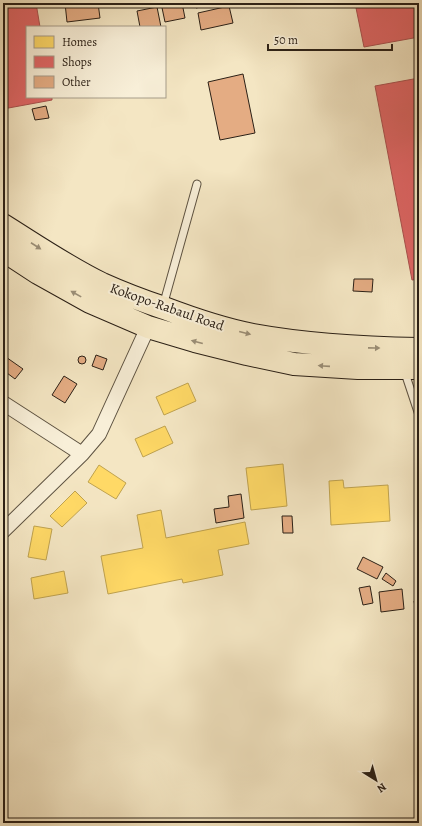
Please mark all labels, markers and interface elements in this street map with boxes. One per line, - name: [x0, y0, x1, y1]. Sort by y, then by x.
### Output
- legend: [26, 26, 166, 98]
- scale bar: [268, 26, 392, 52]
- text: 50 m: [274, 32, 298, 48]
- text: Homes: [62, 34, 97, 50]
- text: Shops: [62, 54, 92, 70]
- text: Other: [62, 74, 91, 90]
- one-way arrow: [31, 242, 41, 250]
- street label: Kokopo-Rabaul Road: [107, 279, 227, 336]
- one-way arrow: [70, 291, 82, 297]
- one-way arrow: [239, 330, 251, 336]
- one-way arrow: [191, 338, 203, 344]
- one-way arrow: [368, 345, 381, 351]
- one-way arrow: [317, 363, 330, 369]
- north arrow: [356, 760, 396, 800]
- text: N: [374, 779, 389, 796]

